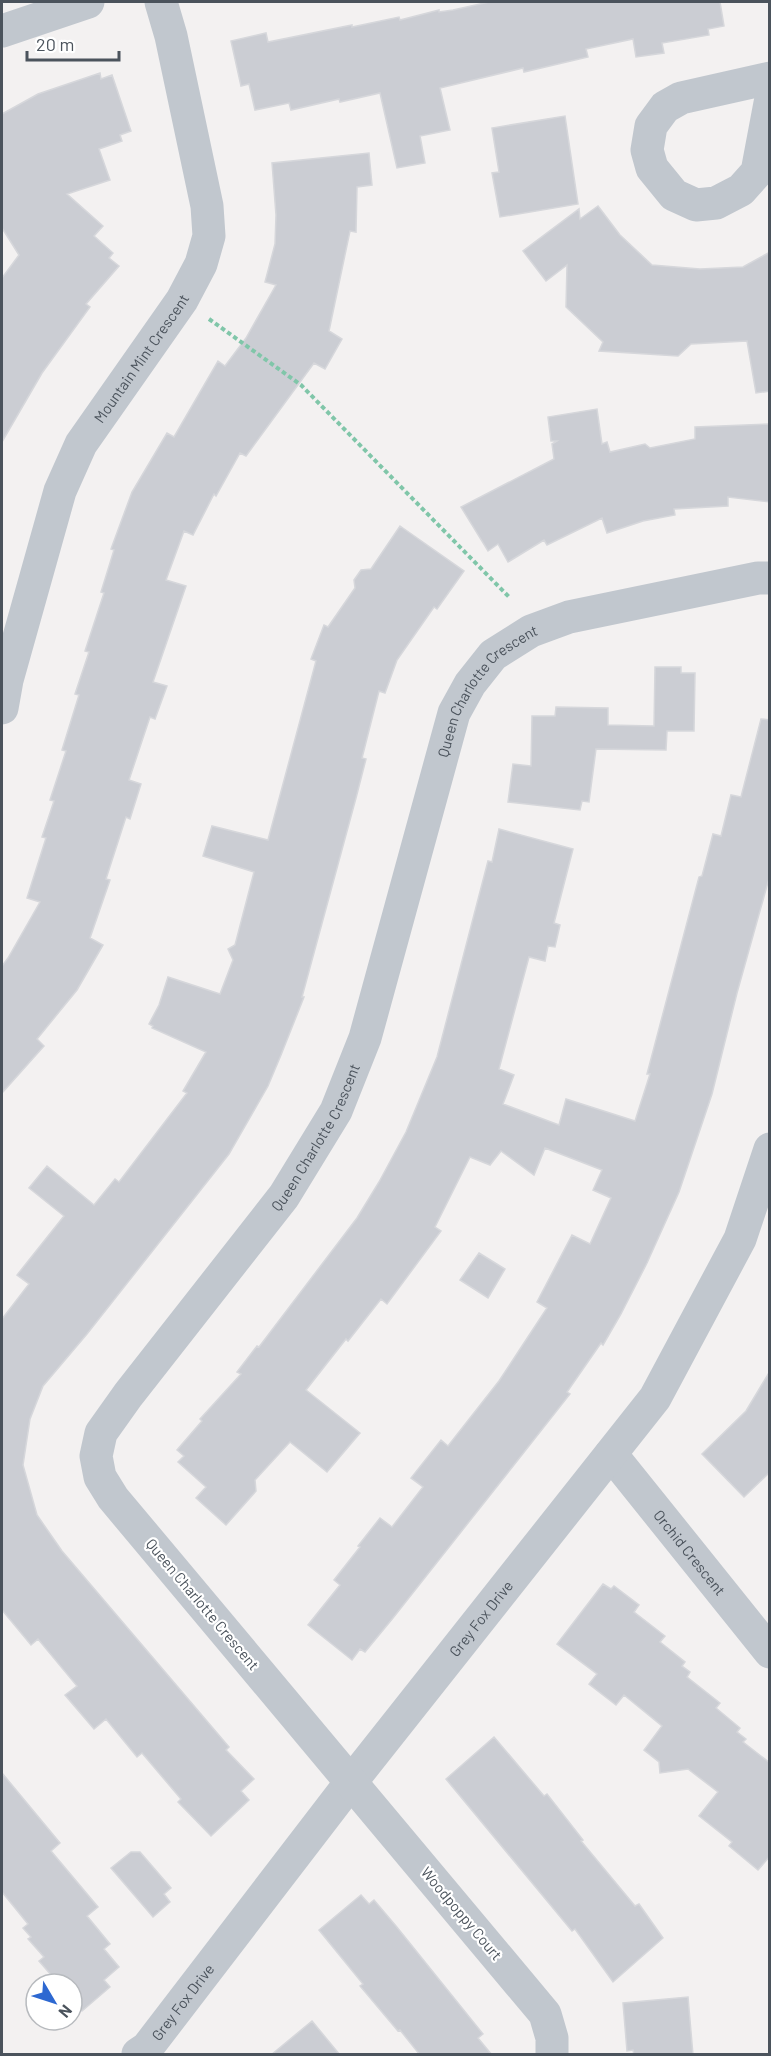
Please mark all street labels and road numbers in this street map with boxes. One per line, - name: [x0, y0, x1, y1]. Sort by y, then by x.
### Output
- street label: Mountain Mint Crescent: [90, 291, 193, 426]
- street label: Queen Charlotte Crescent: [433, 621, 540, 759]
- street label: Queen Charlotte Crescent: [267, 1061, 363, 1214]
- street label: Orchid Crescent: [650, 1506, 730, 1599]
- street label: Queen Charlotte Crescent: [143, 1535, 263, 1673]
- street label: Grey Fox Drive: [445, 1577, 516, 1660]
- street label: Woodpoppy Court: [418, 1863, 506, 1963]
- street label: Grey Fox Drive: [147, 1960, 218, 2044]

